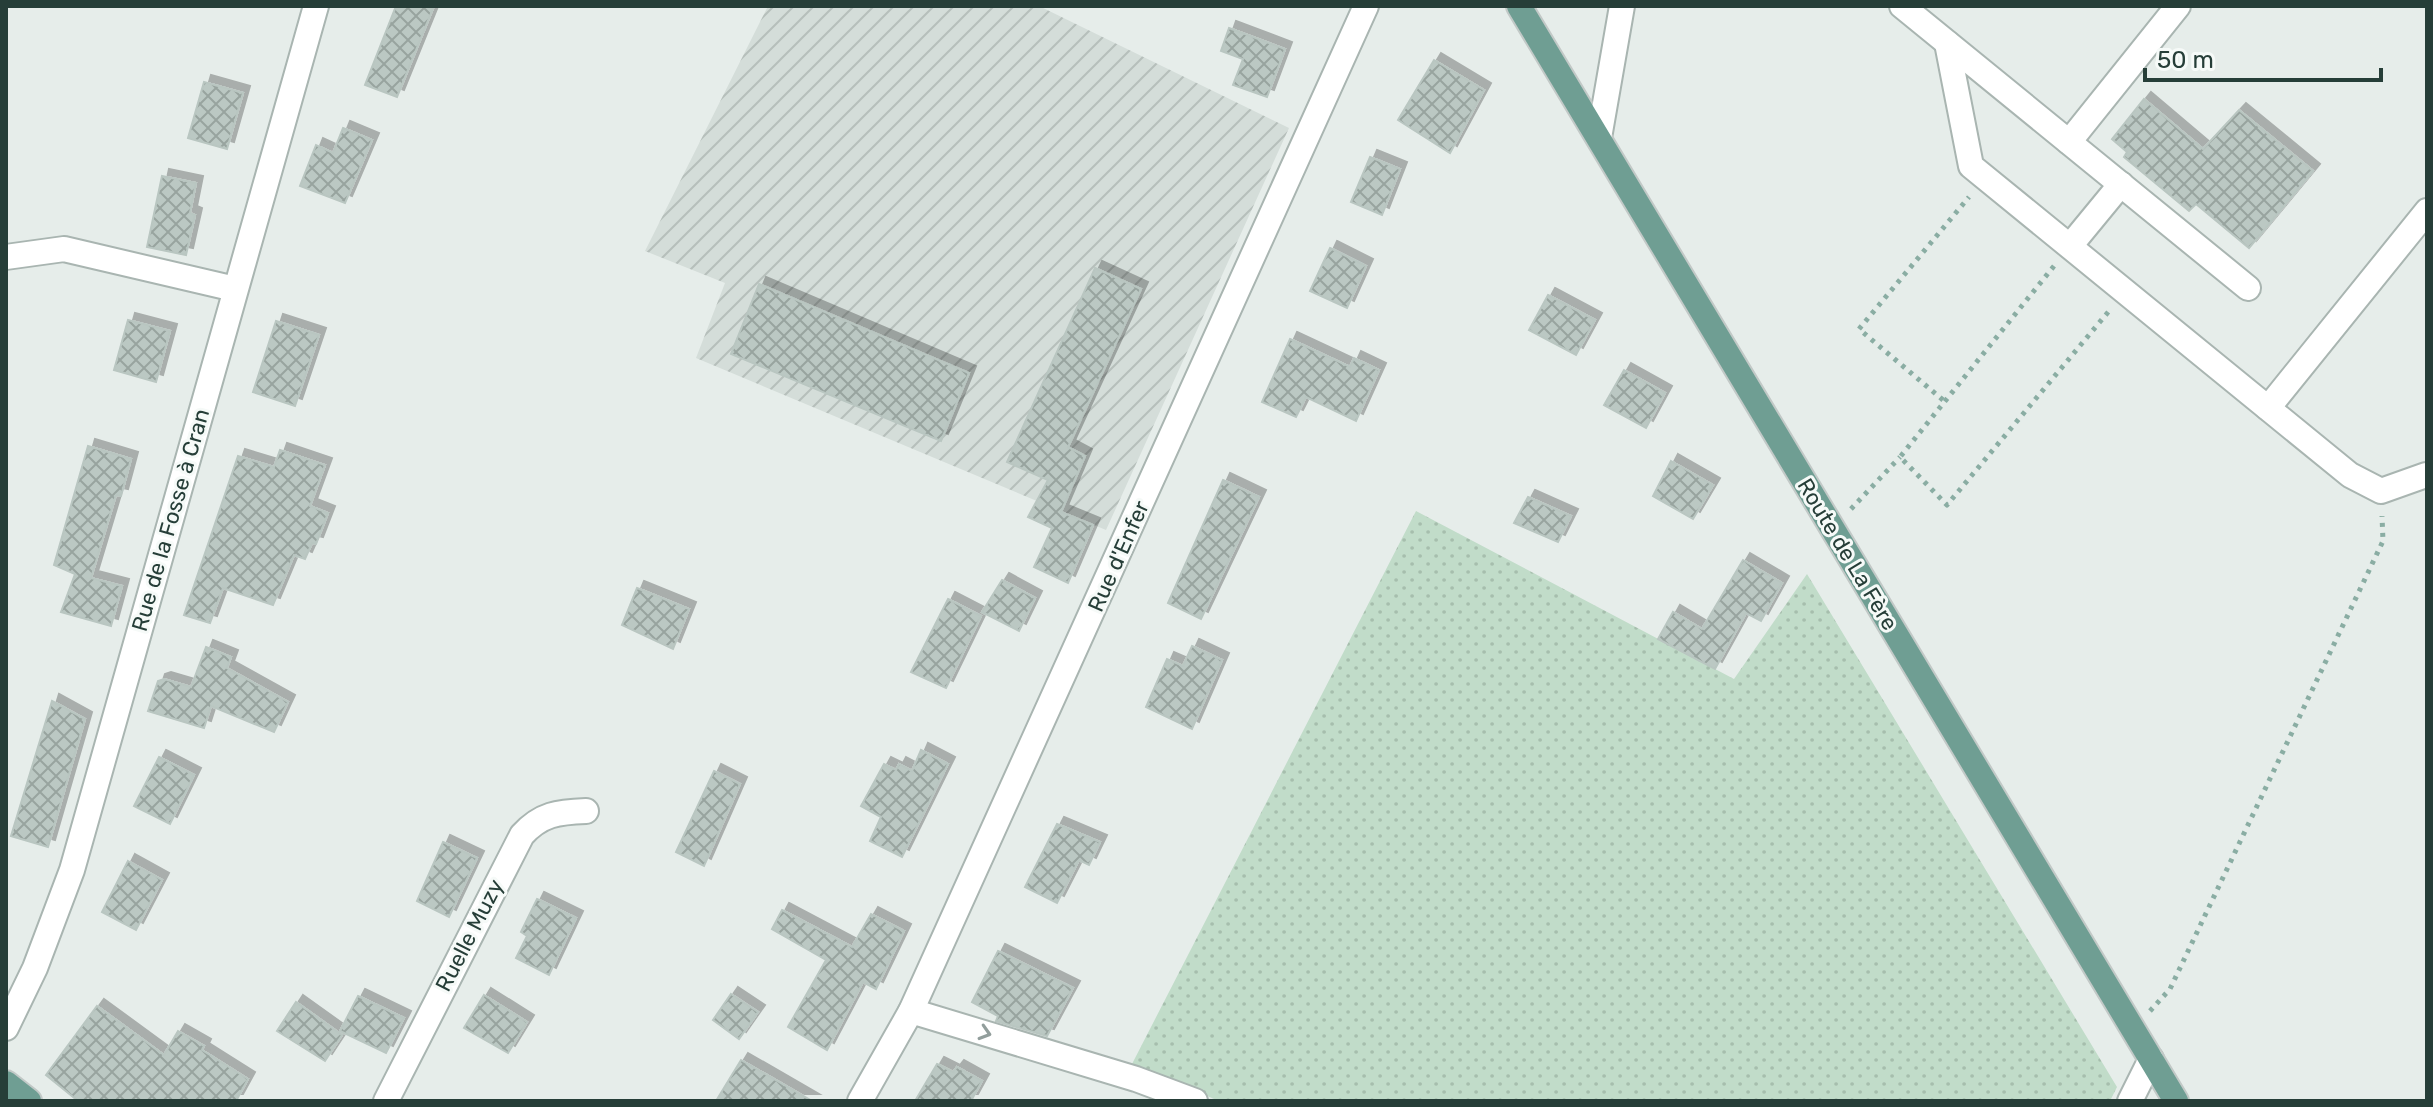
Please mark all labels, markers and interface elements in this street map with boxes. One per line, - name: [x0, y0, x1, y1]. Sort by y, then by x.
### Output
- scale bar: [2145, 32, 2381, 82]
- text: 50 m: [2157, 46, 2214, 74]
- street label: Rue de la Fosse à Cran: [126, 406, 215, 635]
- street label: Route de La Fère: [1792, 473, 1904, 635]
- street label: Rue d'Enfer: [1082, 496, 1155, 616]
- street label: Ruelle Muzy: [430, 875, 509, 996]
- one-way arrow: [978, 1024, 992, 1040]

